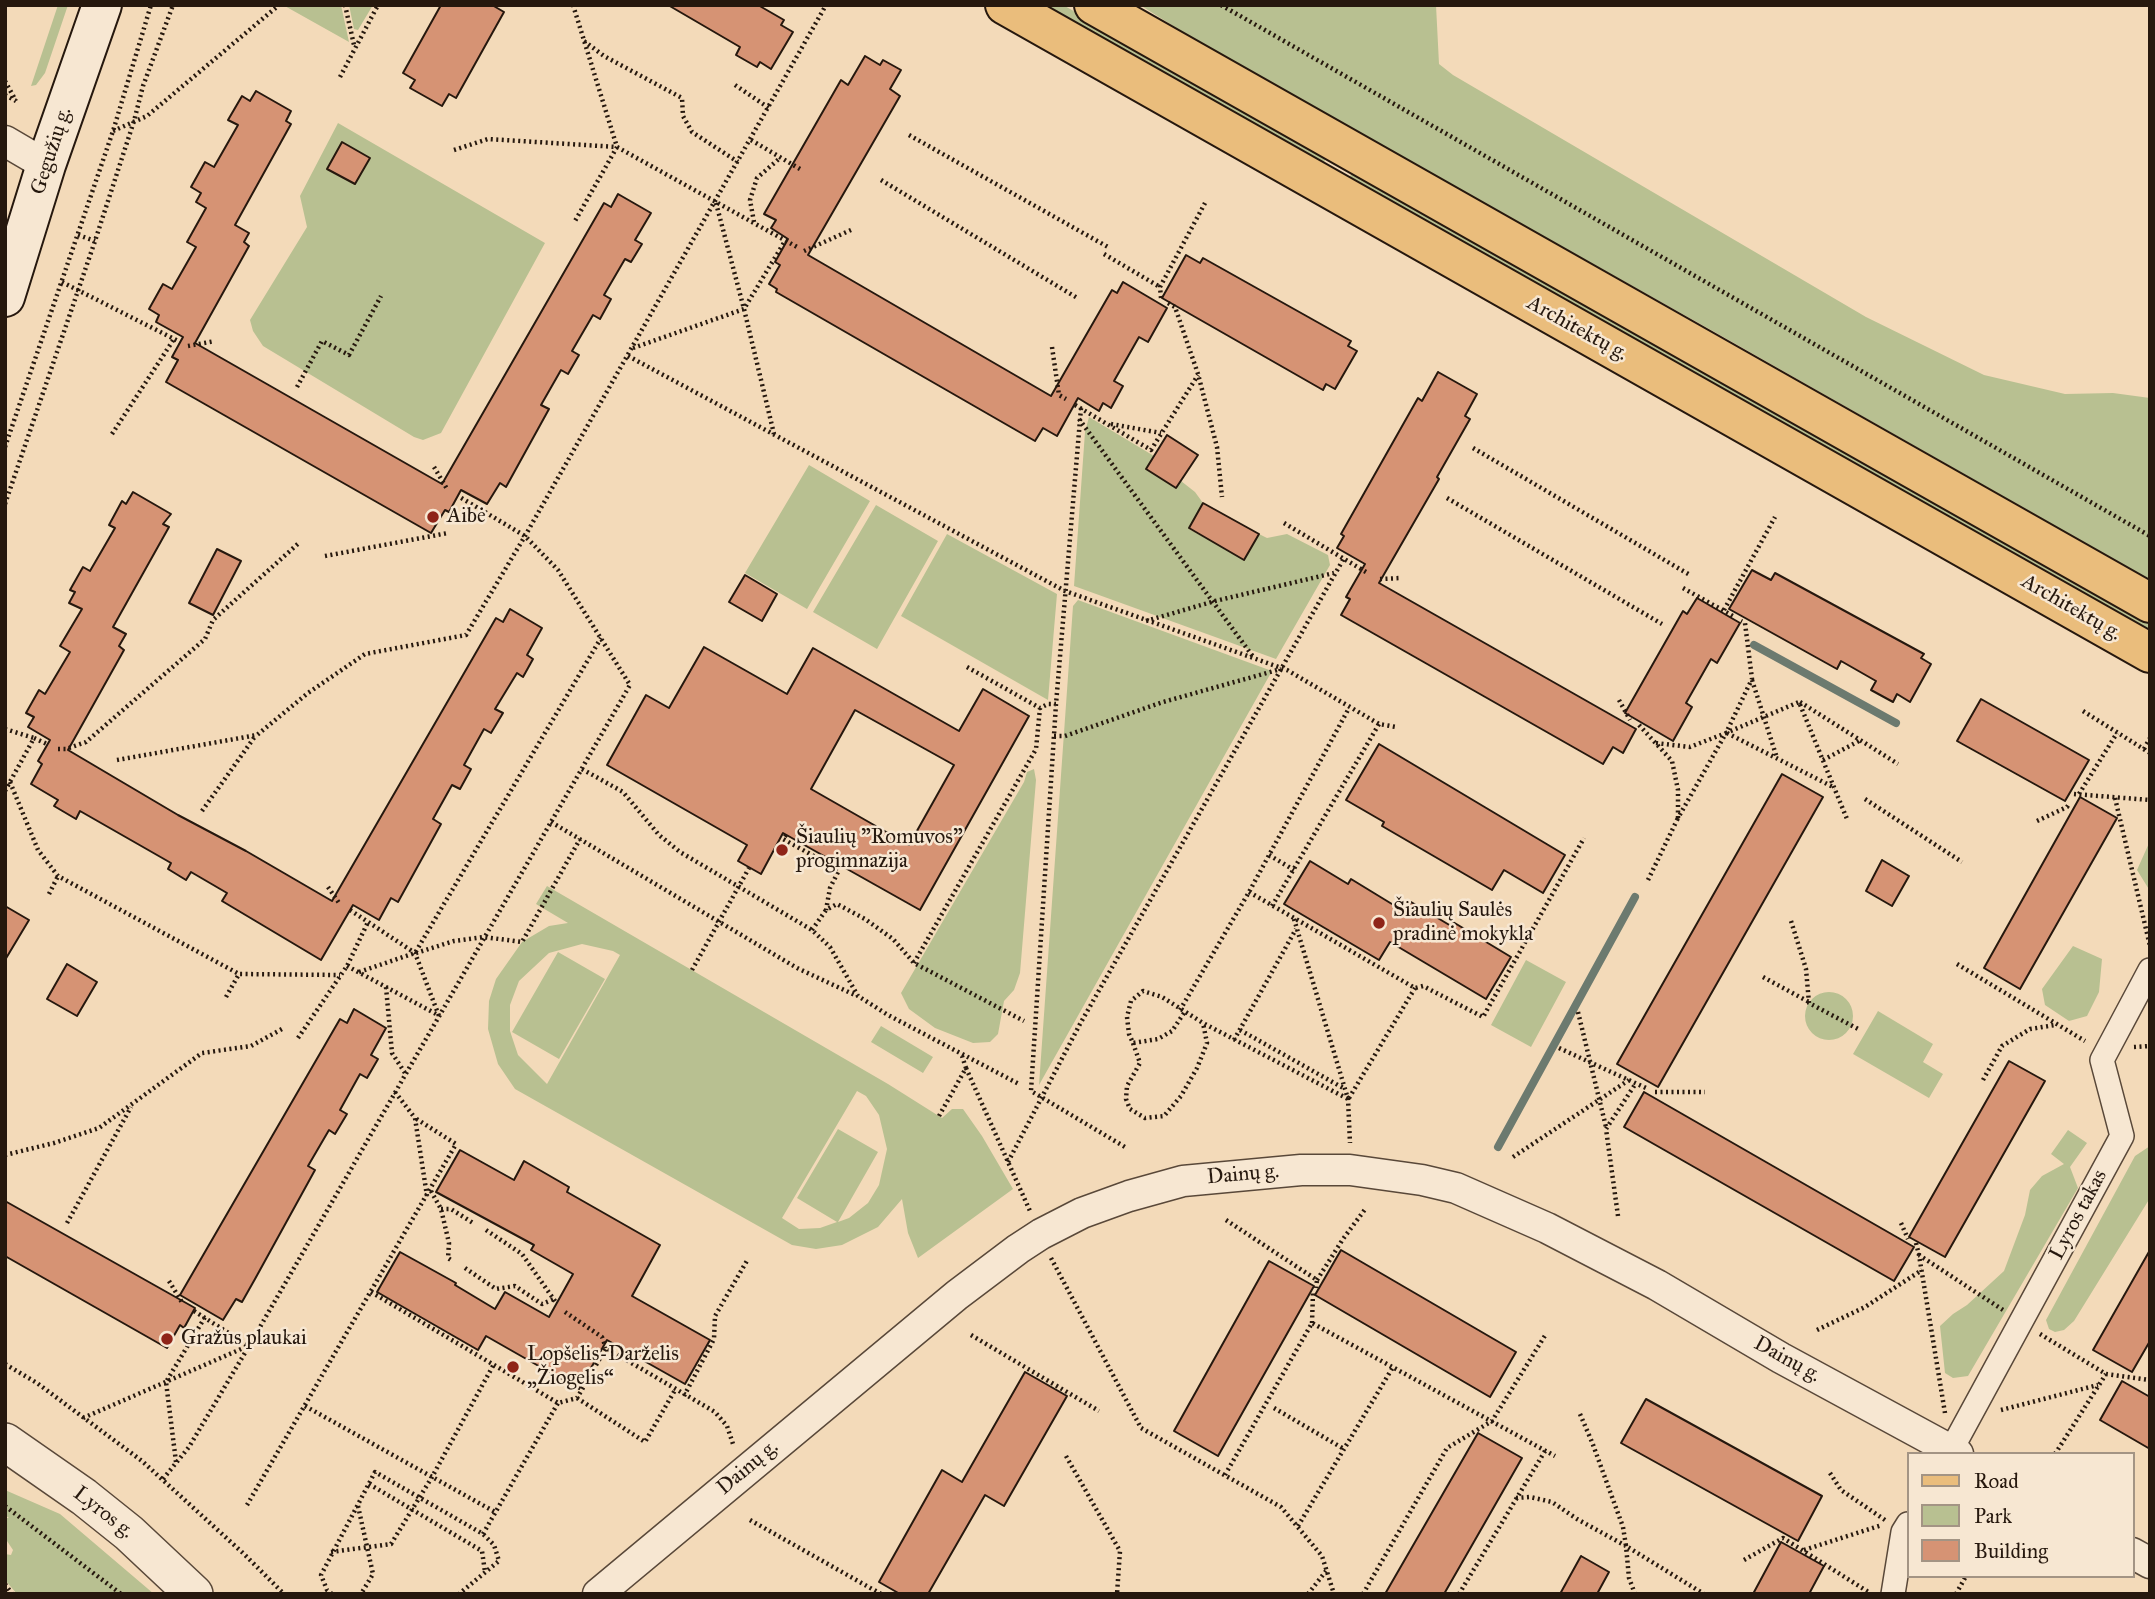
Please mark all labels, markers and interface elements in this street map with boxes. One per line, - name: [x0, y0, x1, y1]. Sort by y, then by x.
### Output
- street label: Gegužių g.: [26, 104, 78, 198]
- street label: Architektų g.: [1522, 291, 1632, 367]
- place label: Aibė: [447, 504, 486, 530]
- marker: Aibė: [425, 509, 441, 525]
- street label: Architektų g.: [2017, 569, 2125, 647]
- place label: Šiaulių "Romuvos" progimnazija: [796, 825, 963, 875]
- marker: Šiaulių "Romuvos" progimnazija: [774, 842, 790, 858]
- place label: Šiaulių Saulės pradinė mokykla: [1393, 898, 1533, 948]
- marker: Šiaulių Saulės pradinė mokykla: [1371, 915, 1387, 931]
- street label: Dainų g.: [1206, 1159, 1280, 1191]
- street label: Lyros takas: [2045, 1166, 2113, 1264]
- place label: Gražus plaukai: [181, 1326, 307, 1352]
- marker: Gražus plaukai: [159, 1331, 175, 1347]
- street label: Dainų g.: [1749, 1331, 1825, 1389]
- place label: Lopšelis-Darželis „Žiogelis“: [527, 1342, 679, 1392]
- marker: Lopšelis-Darželis „Žiogelis“: [505, 1359, 521, 1375]
- street label: Dainų g.: [712, 1435, 784, 1501]
- legend: [1906, 1452, 2134, 1578]
- text: Road: [1974, 1468, 2019, 1494]
- street label: Lyros g.: [68, 1482, 138, 1544]
- text: Park: [1974, 1503, 2012, 1529]
- text: Building: [1974, 1538, 2048, 1564]

